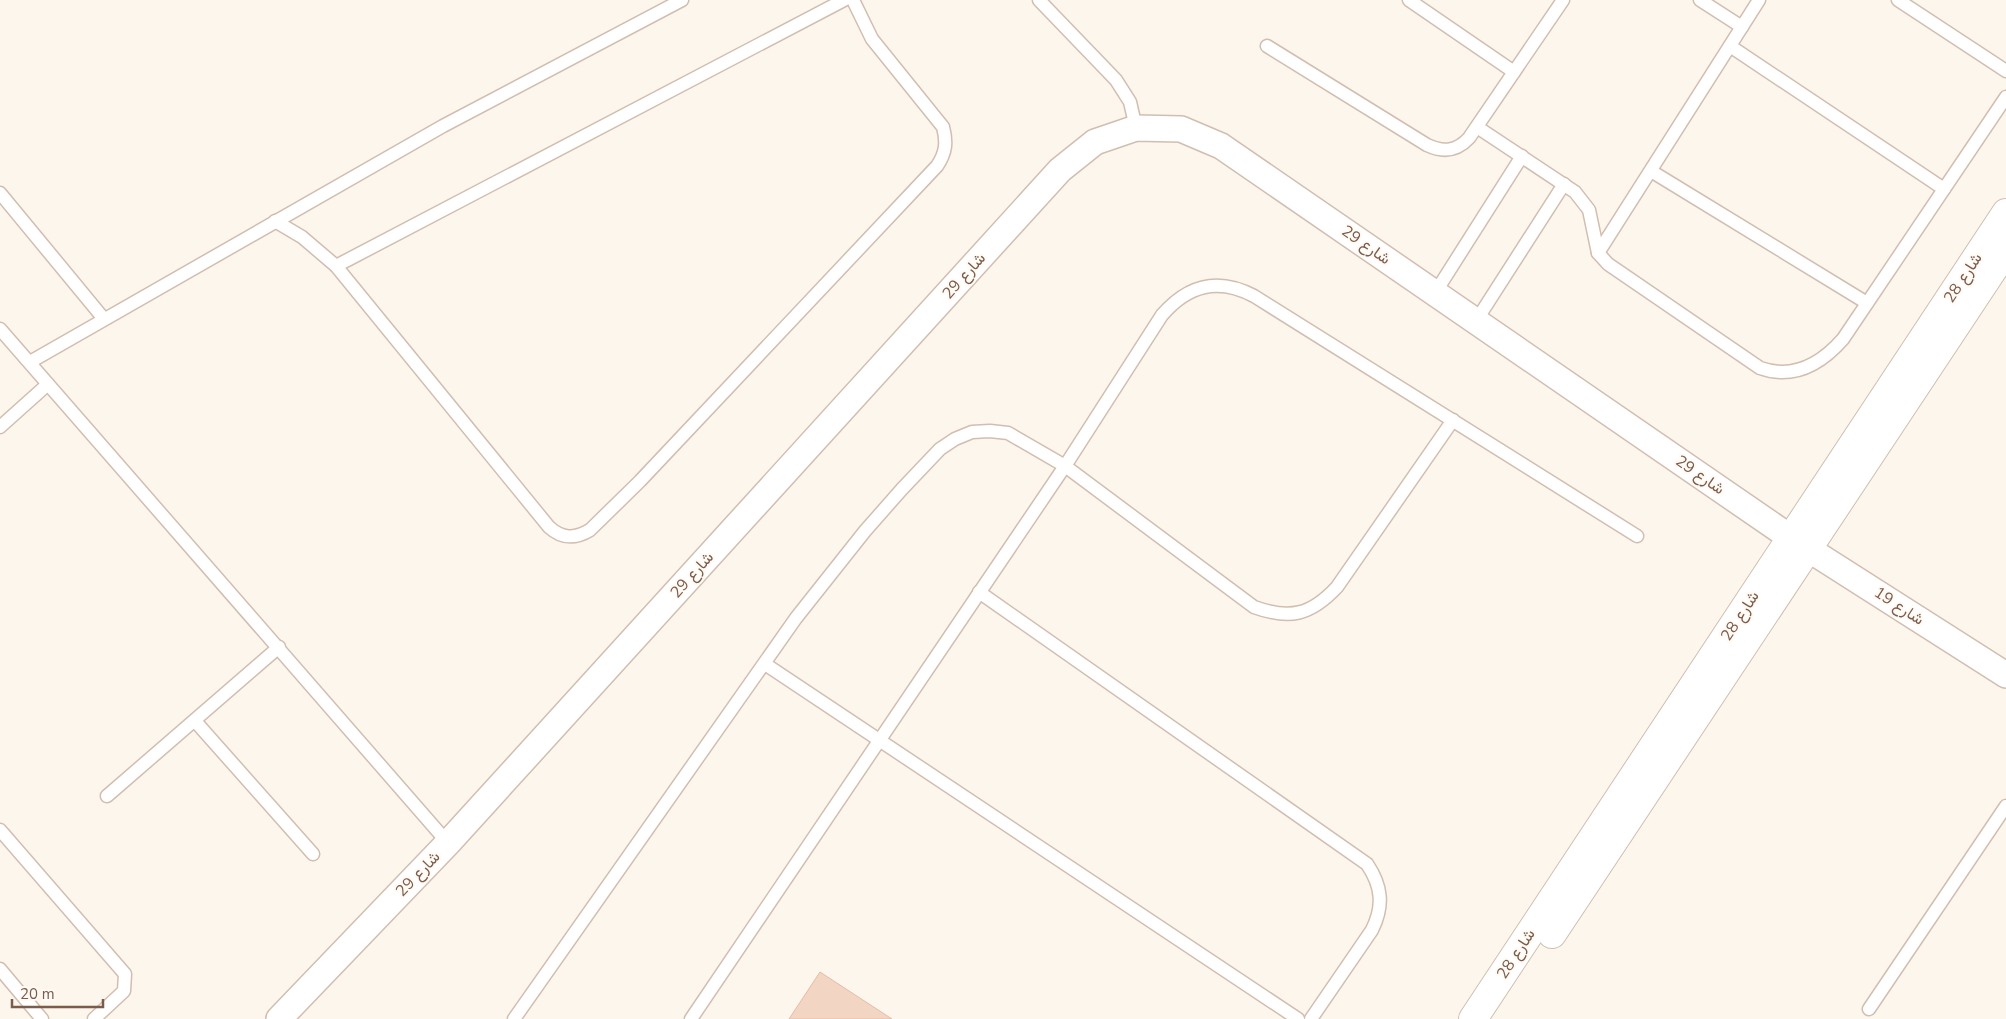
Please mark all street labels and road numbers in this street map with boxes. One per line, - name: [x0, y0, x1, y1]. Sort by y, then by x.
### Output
- street label: شارع 29: [1337, 220, 1395, 270]
- street label: شارع 29: [937, 248, 991, 304]
- street label: شارع 28: [1939, 249, 1987, 307]
- street label: شارع 29: [1671, 450, 1729, 500]
- street label: شارع 29: [665, 547, 719, 603]
- street label: شارع 19: [1870, 582, 1928, 630]
- street label: شارع 28: [1716, 587, 1764, 645]
- street label: شارع 29: [391, 846, 445, 902]
- street label: شارع 28: [1492, 925, 1540, 983]

